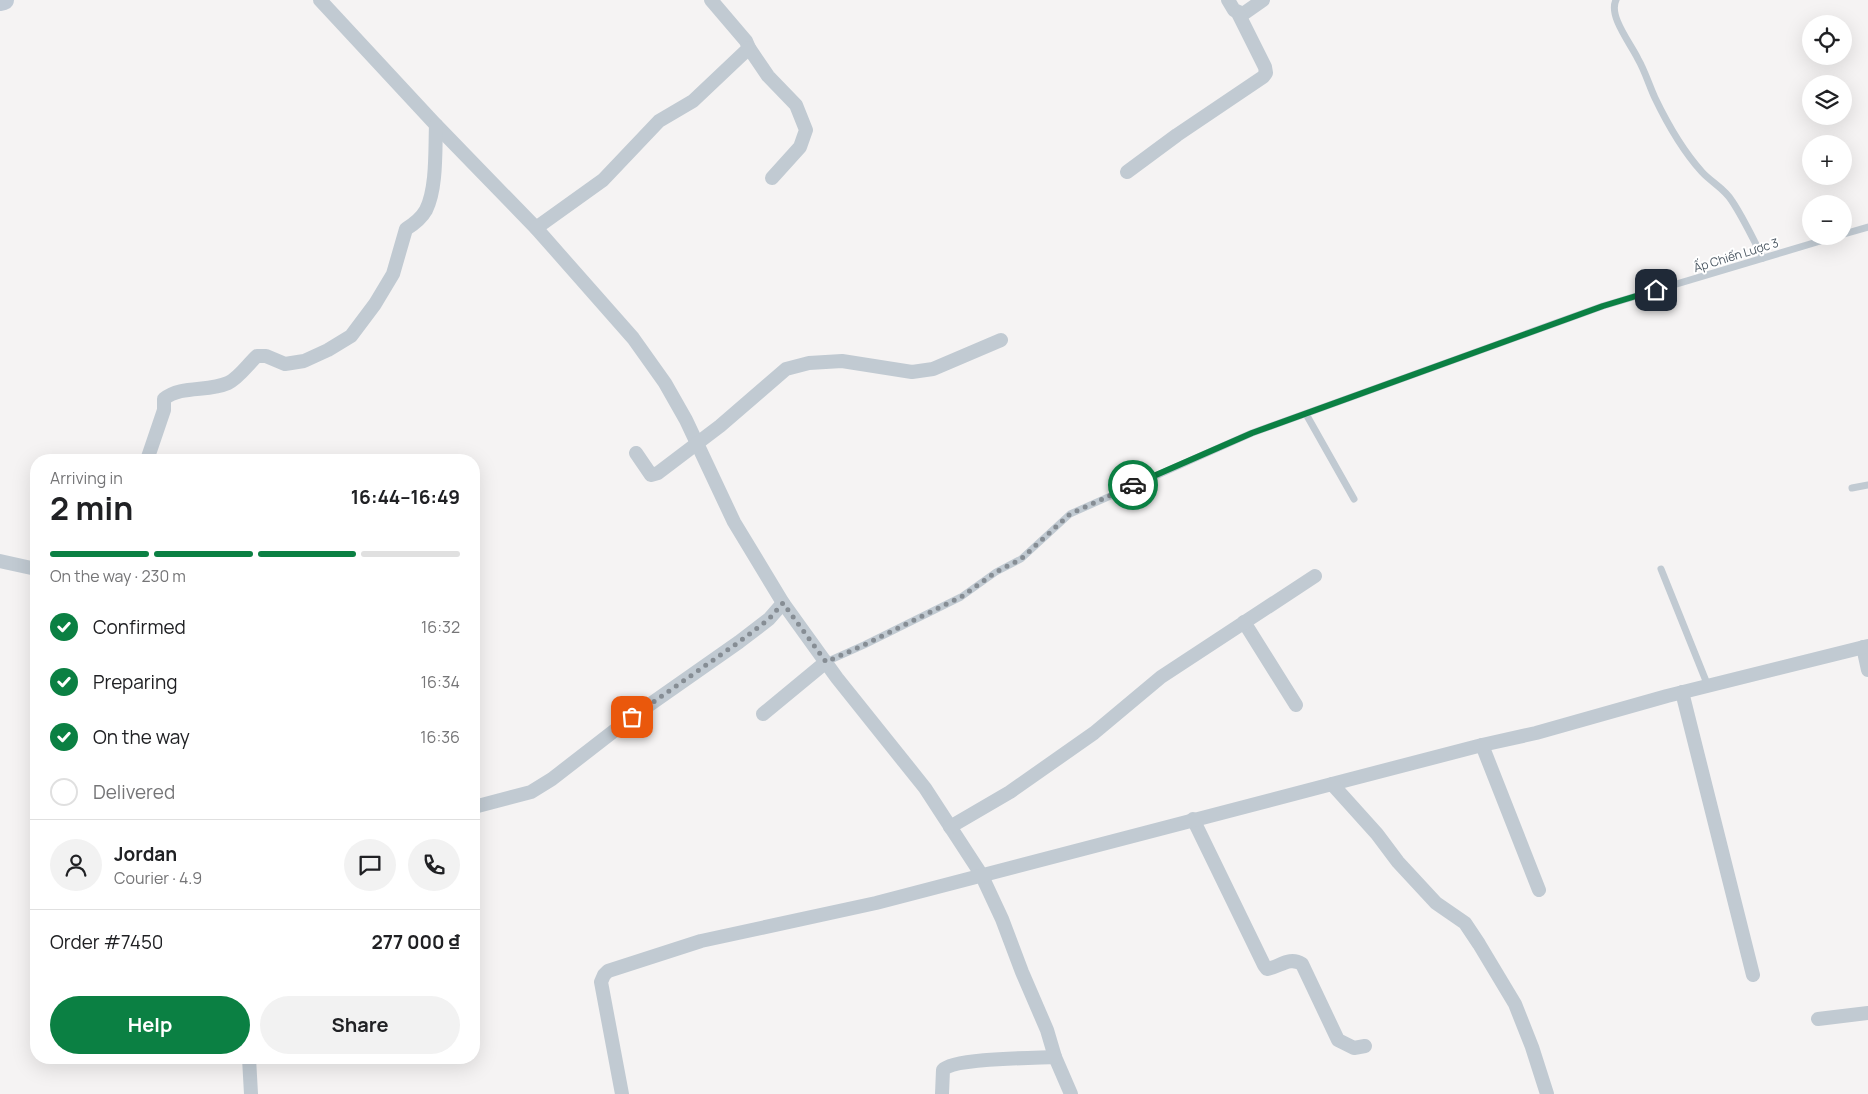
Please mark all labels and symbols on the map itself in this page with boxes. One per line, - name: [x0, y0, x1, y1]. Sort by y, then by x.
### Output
- street label: Ấp Chiến Lược 3: [1691, 234, 1781, 276]
- pin: [1635, 269, 1677, 311]
- courier: [1108, 460, 1158, 510]
- pin: [611, 696, 653, 738]

